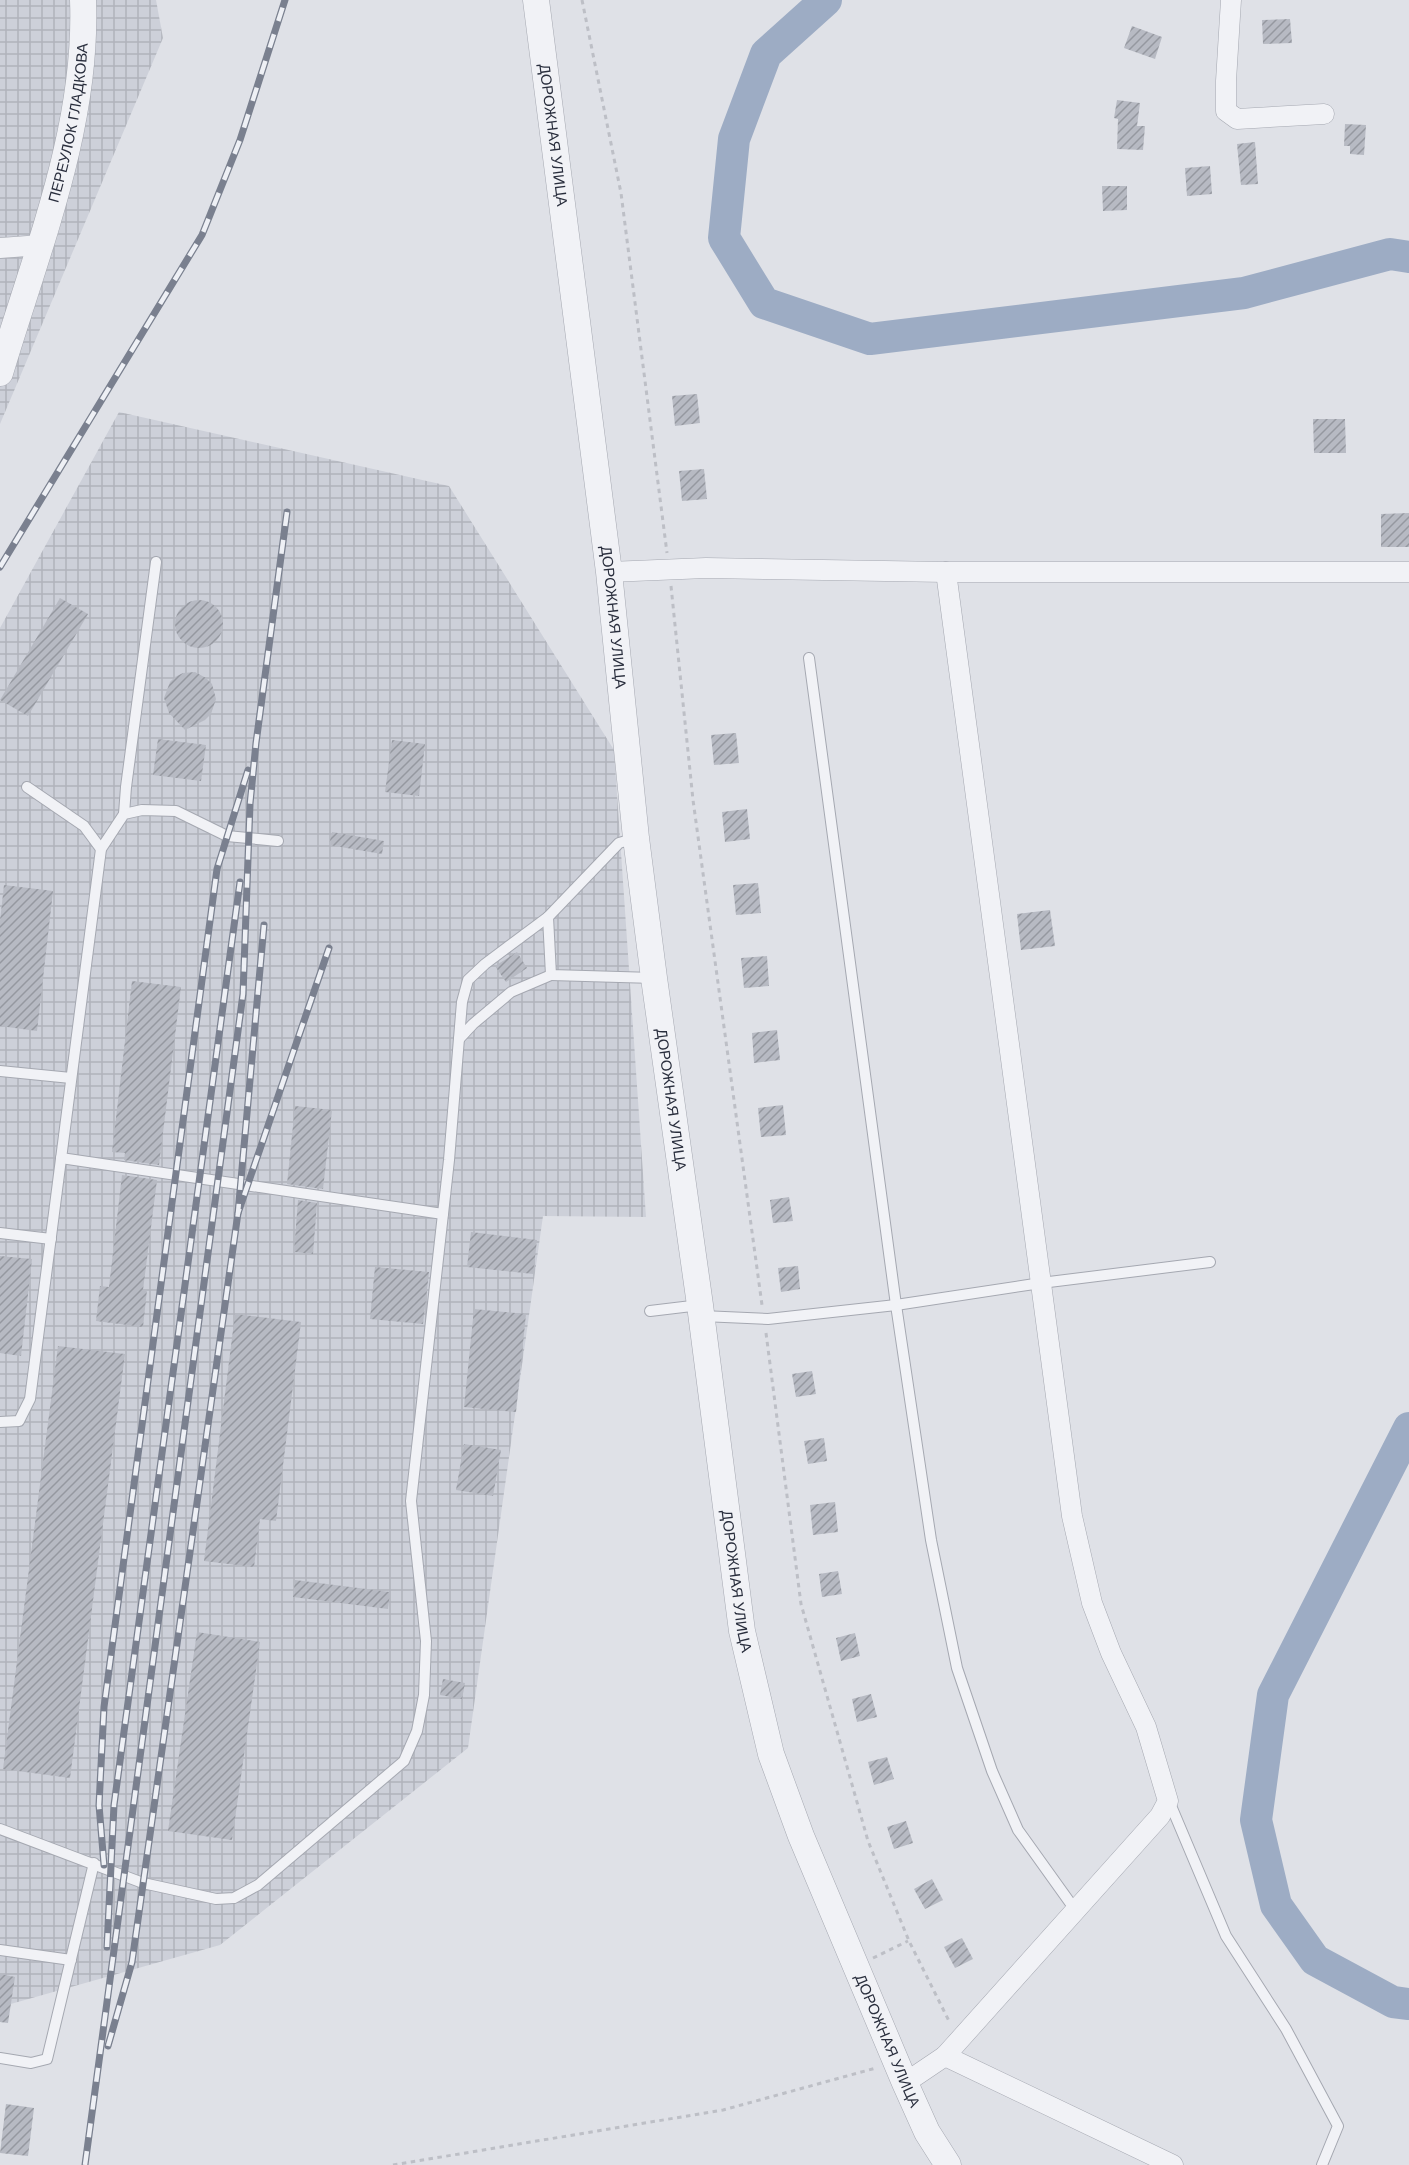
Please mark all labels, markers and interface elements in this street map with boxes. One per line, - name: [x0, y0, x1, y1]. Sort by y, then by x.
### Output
- street label: ПЕРЕУЛОК ГЛАДКОВА: [45, 43, 91, 204]
- street label: ДОРОЖНАЯ УЛИЦА: [536, 63, 571, 207]
- street label: ДОРОЖНАЯ УЛИЦА: [598, 545, 630, 689]
- street label: ДОРОЖНАЯ УЛИЦА: [653, 1027, 690, 1172]
- street label: ДОРОЖНАЯ УЛИЦА: [719, 1509, 756, 1654]
- street label: ДОРОЖНАЯ УЛИЦА: [852, 1971, 924, 2110]

